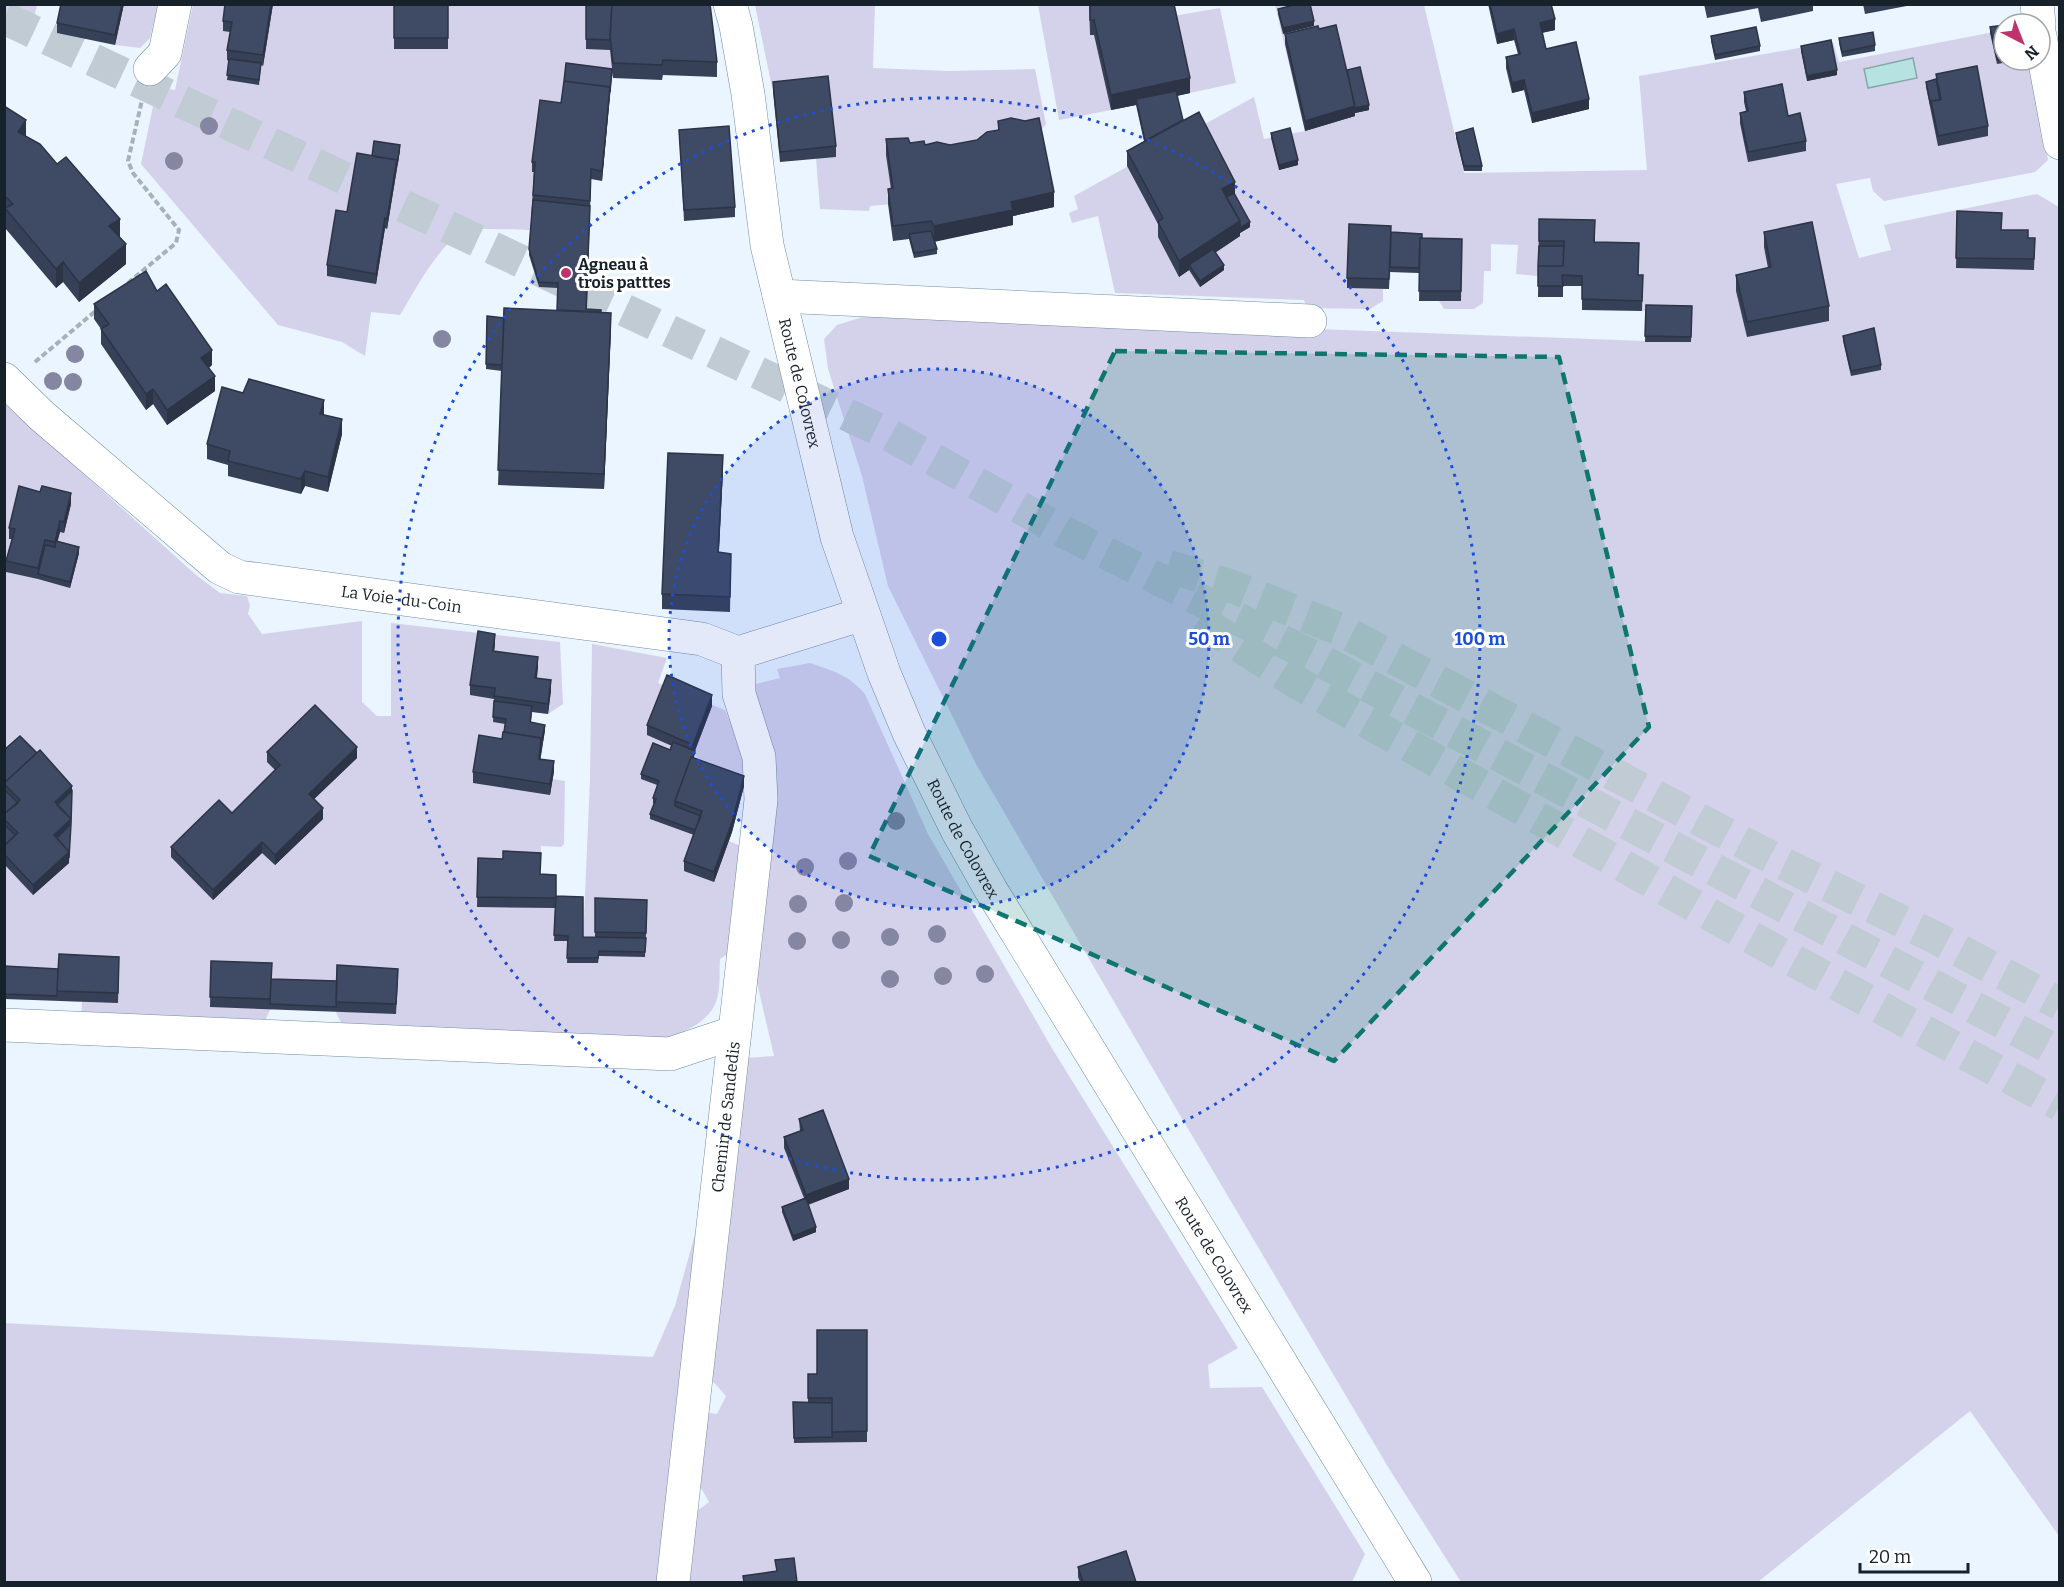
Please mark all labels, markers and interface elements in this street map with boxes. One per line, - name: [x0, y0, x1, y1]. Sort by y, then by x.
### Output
- north arrow: [1992, 12, 2052, 72]
- text: N: [2021, 42, 2043, 64]
- place label: Agneau à trois patttes: [578, 255, 671, 292]
- marker: Agneau à trois patttes: [559, 266, 573, 280]
- street label: Route de Colovrex: [775, 316, 825, 450]
- street label: La Voie-du-Coin: [340, 581, 463, 616]
- text: 50 m: [1188, 628, 1230, 650]
- text: 100 m: [1454, 628, 1506, 650]
- centre of rings: [929, 629, 949, 649]
- street label: Route de Colovrex: [924, 776, 1003, 902]
- street label: Chemin de Sandedis: [707, 1040, 743, 1193]
- street label: Route de Colovrex: [1172, 1193, 1257, 1316]
- scale bar: [1860, 1536, 1968, 1574]
- text: 20 m: [1869, 1546, 1911, 1568]

